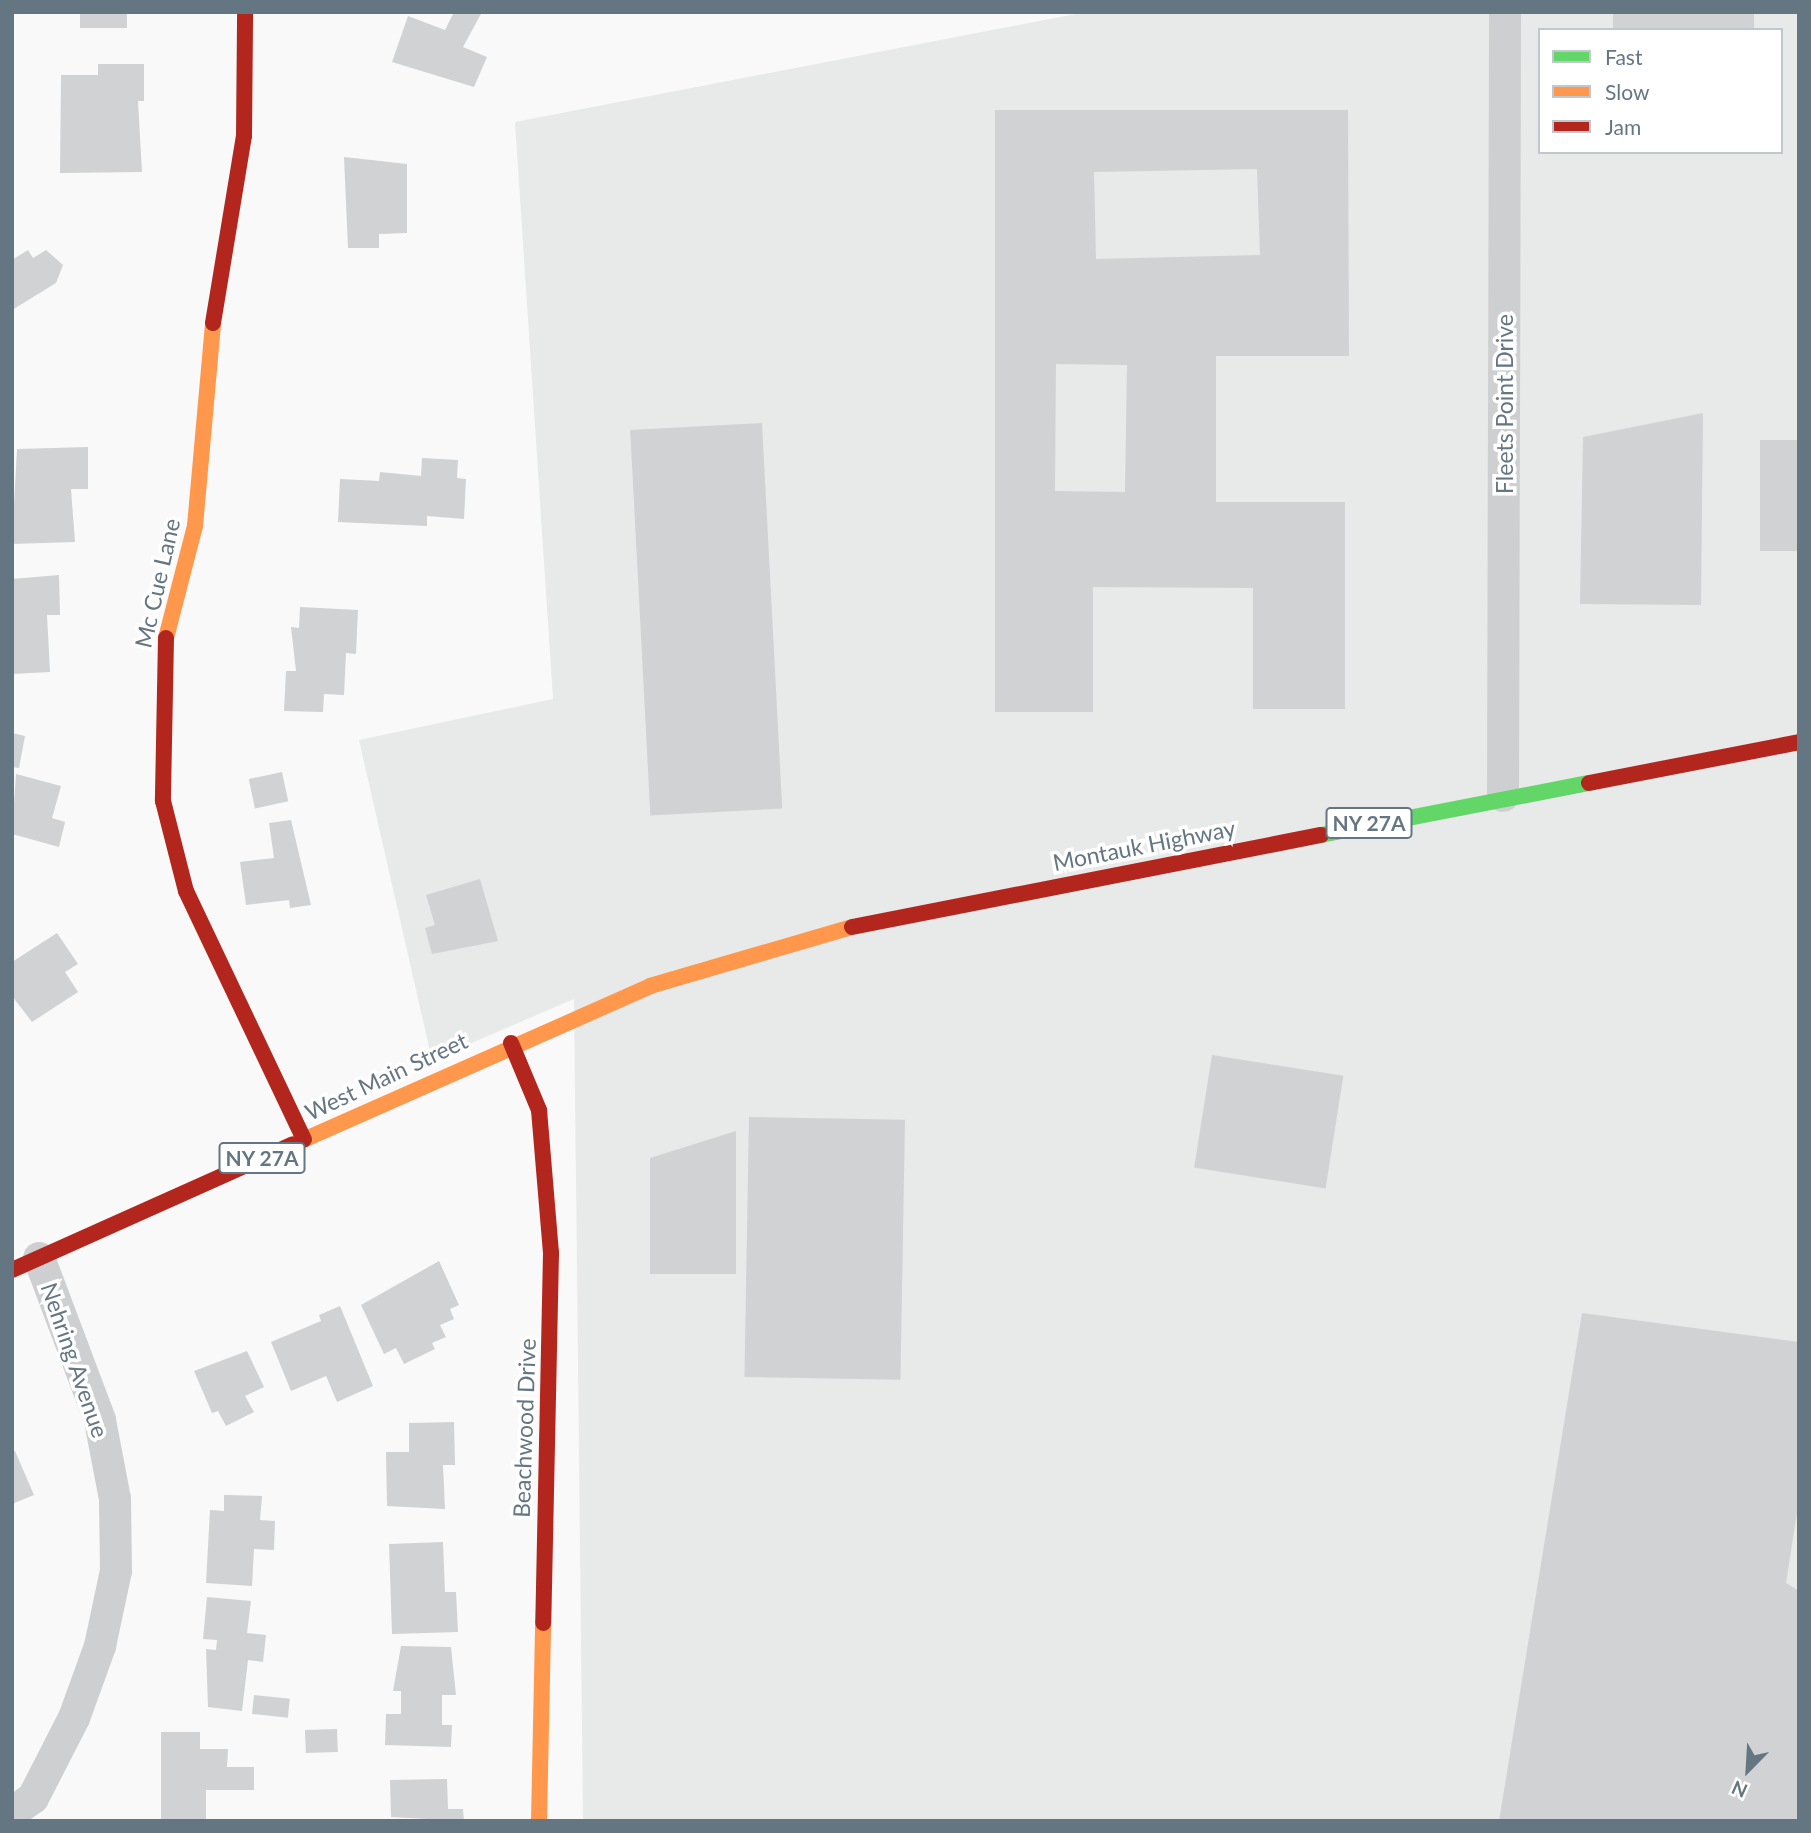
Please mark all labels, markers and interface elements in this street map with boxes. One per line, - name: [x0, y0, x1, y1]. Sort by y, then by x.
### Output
- legend: [1538, 28, 1783, 154]
- text: Fast: [1605, 44, 1642, 69]
- text: Slow: [1605, 79, 1649, 104]
- text: Jam: [1605, 114, 1641, 139]
- street label: Fleets Point Drive: [1490, 314, 1518, 494]
- street label: Mc Cue Lane: [129, 516, 185, 650]
- road number: NY 27A: [1324, 806, 1414, 840]
- street label: Montauk Highway: [1050, 814, 1238, 876]
- street label: West Main Street: [300, 1026, 472, 1126]
- road number: NY 27A: [216, 1140, 308, 1176]
- street label: Nehring Avenue: [35, 1278, 115, 1442]
- street label: Beachwood Drive: [507, 1338, 541, 1518]
- north arrow: [1713, 1735, 1783, 1805]
- text: N: [1728, 1776, 1751, 1803]

